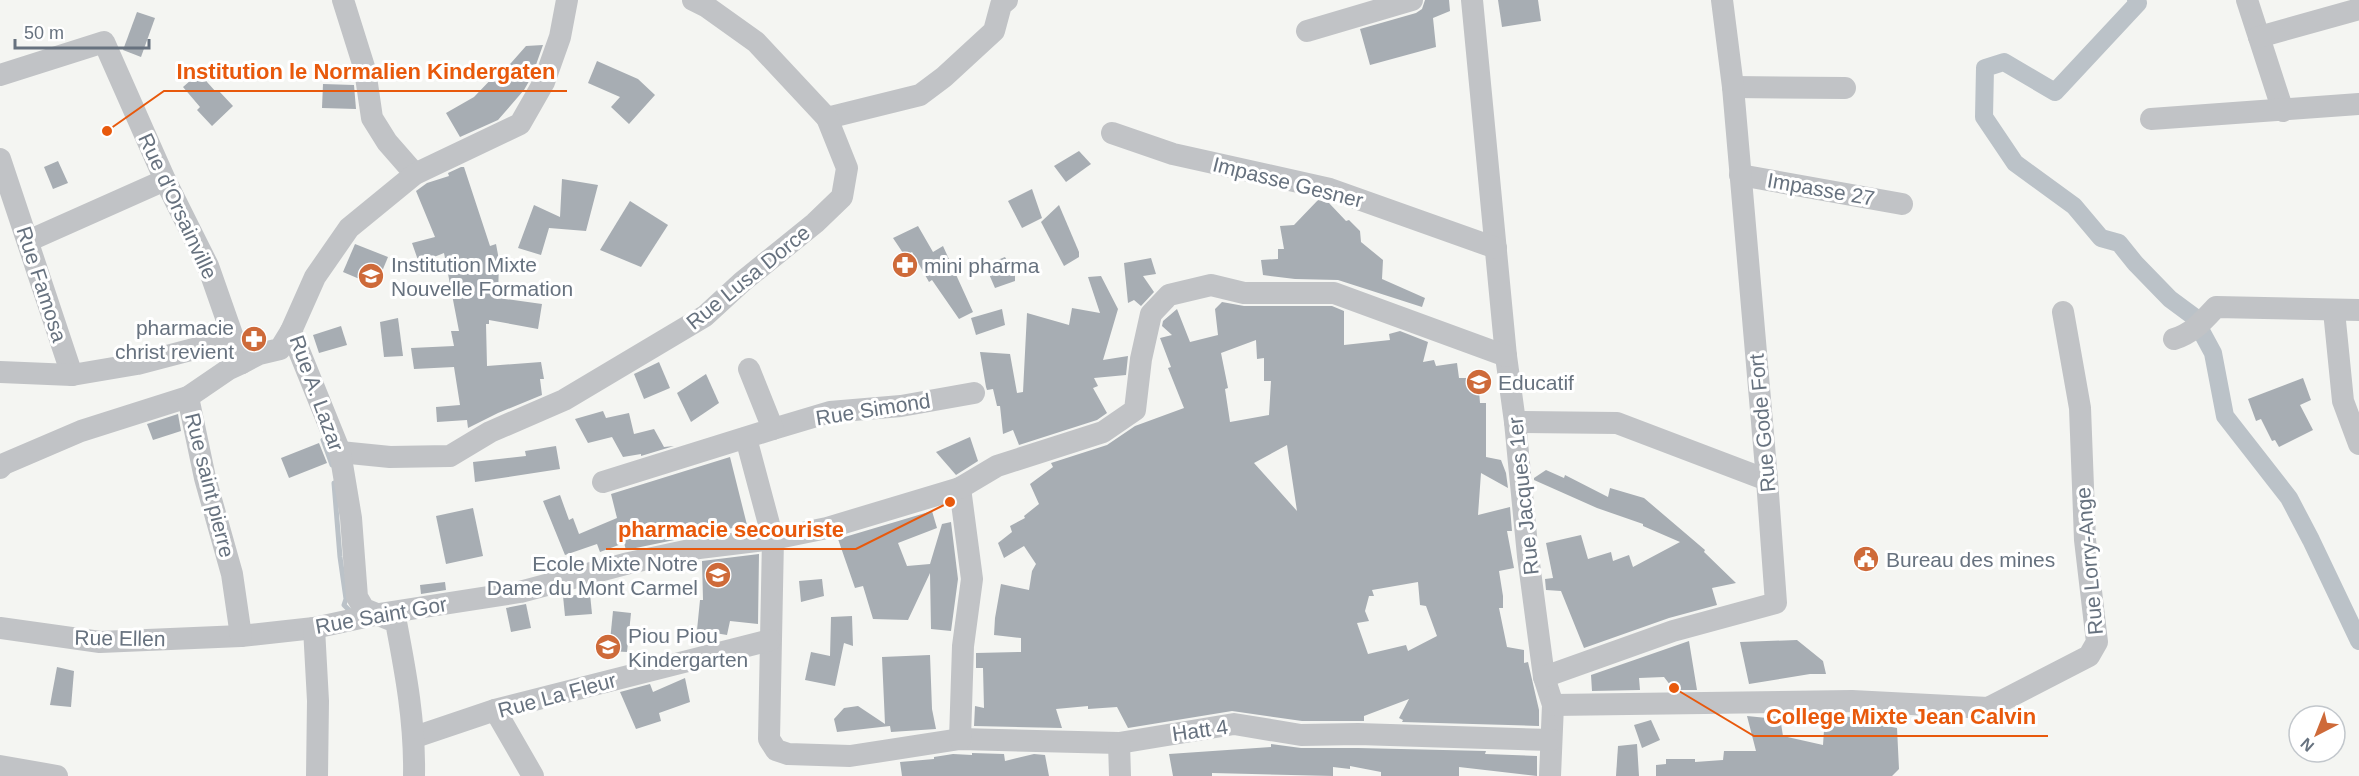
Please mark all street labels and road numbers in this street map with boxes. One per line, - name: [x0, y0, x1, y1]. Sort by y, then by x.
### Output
- street label: Rue d'Orsainville: [134, 130, 222, 282]
- street label: Impasse Gesner: [1210, 152, 1366, 212]
- street label: Impasse 27: [1766, 168, 1876, 210]
- street label: Rue Lusa Dorce: [682, 220, 814, 334]
- street label: Rue Famosa: [12, 223, 72, 345]
- street label: Rue A. Lazar: [285, 332, 349, 454]
- street label: Rue Gode Fort: [1744, 353, 1780, 493]
- street label: Rue Simond: [814, 389, 932, 429]
- street label: Rue saint pierre: [181, 410, 239, 560]
- street label: Rue Jacques 1er: [1503, 416, 1543, 576]
- street label: Rue Lorry-Ange: [2071, 486, 2107, 636]
- street label: Rue Saint Gor: [313, 592, 449, 638]
- street label: Rue Ellen: [74, 626, 166, 650]
- street label: Rue La Fleur: [495, 668, 619, 722]
- street label: Hatt 4: [1171, 715, 1230, 745]

